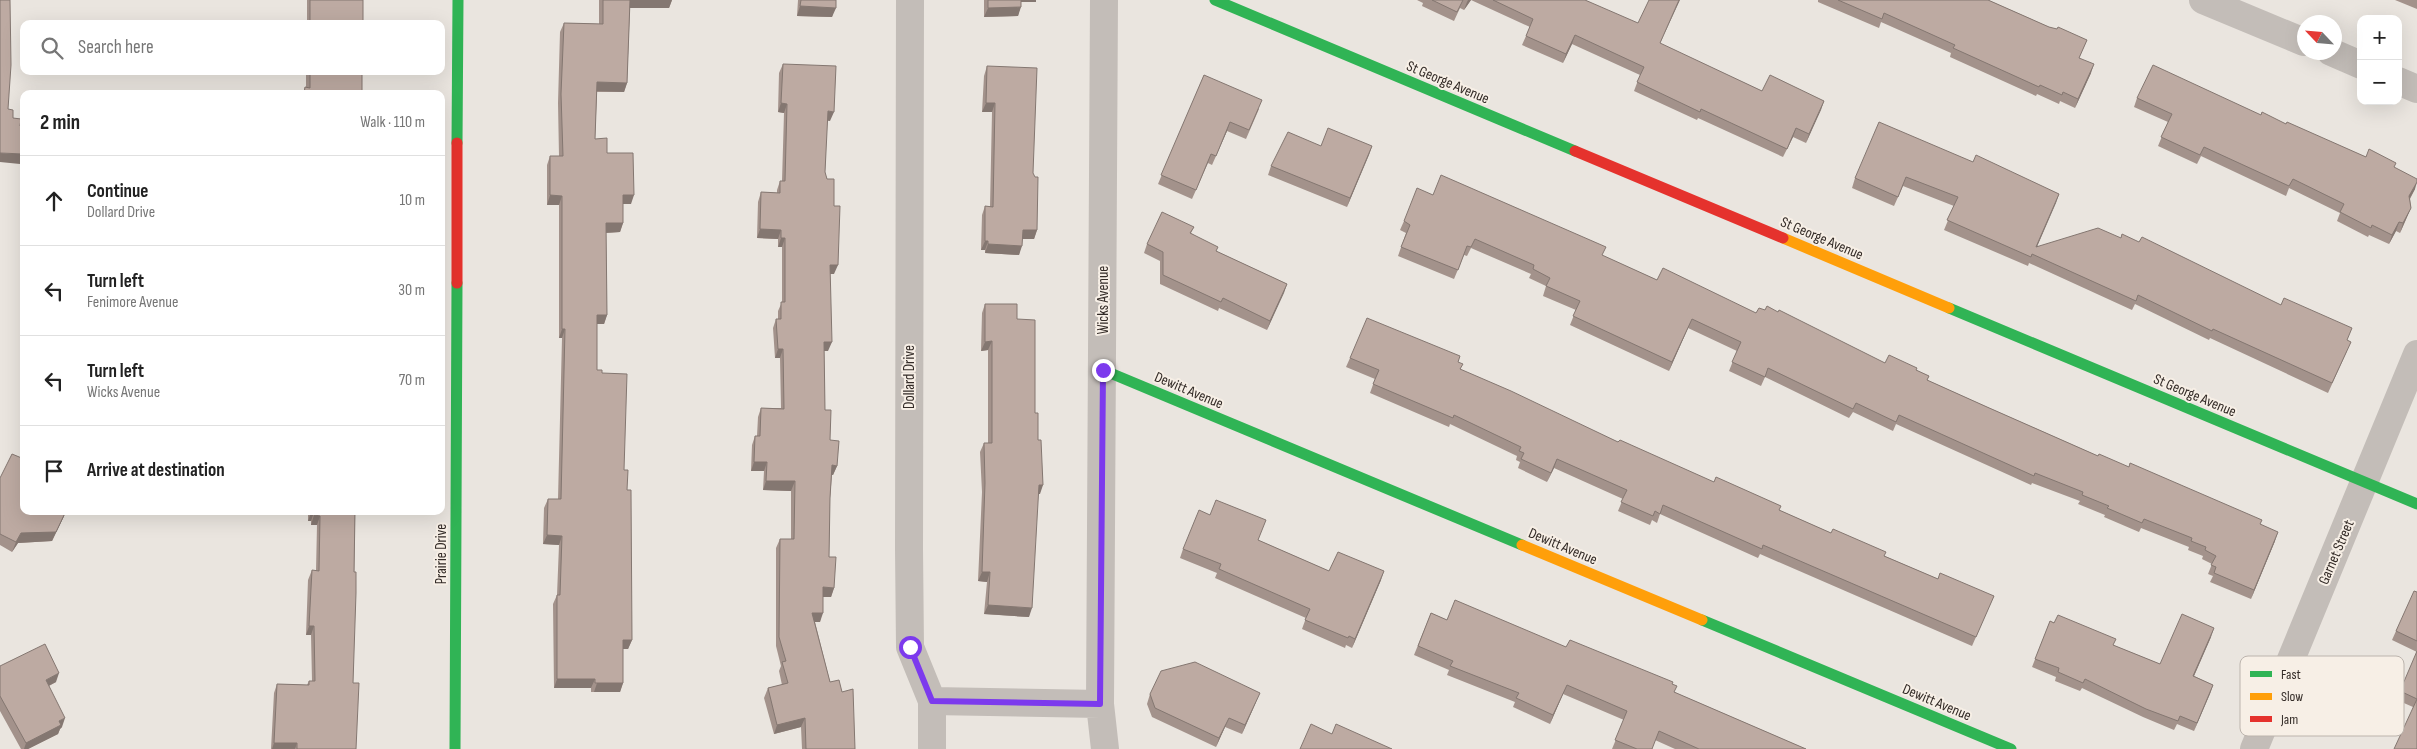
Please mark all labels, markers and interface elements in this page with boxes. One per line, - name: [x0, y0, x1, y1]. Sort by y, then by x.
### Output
- north arrow: [2297, 15, 2342, 60]
- map controls: [2357, 15, 2402, 105]
- button: +: [2357, 15, 2402, 60]
- search box: [20, 20, 445, 75]
- icon: search: [38, 34, 66, 62]
- text: Search here: [78, 36, 154, 59]
- street label: St George Avenue: [1404, 57, 1492, 108]
- button: −: [2357, 60, 2402, 105]
- text: 2 min: [40, 110, 80, 135]
- text: Walk · 110 m: [360, 113, 425, 132]
- text: Continue: [87, 180, 148, 203]
- icon: ahead: [40, 187, 68, 215]
- text: 10 m: [399, 191, 425, 210]
- text: Dollard Drive: [87, 203, 155, 222]
- street label: St George Avenue: [1778, 213, 1866, 264]
- street label: Wicks Avenue: [1094, 266, 1113, 334]
- text: Turn left: [87, 270, 144, 293]
- icon: left: [40, 277, 68, 305]
- text: 30 m: [398, 281, 425, 300]
- text: Fenimore Avenue: [87, 293, 178, 312]
- street label: Dollard Drive: [900, 345, 919, 409]
- route end: [1092, 359, 1115, 382]
- text: Turn left: [87, 360, 144, 383]
- icon: left: [40, 367, 68, 395]
- street label: Dewitt Avenue: [1152, 367, 1226, 413]
- street label: St George Avenue: [2151, 370, 2239, 421]
- text: 70 m: [399, 371, 425, 390]
- text: Wicks Avenue: [87, 383, 160, 402]
- icon: arrive: [40, 457, 68, 485]
- text: Arrive at destination: [87, 459, 225, 482]
- street label: Garnet Street: [2314, 517, 2359, 587]
- street label: Dewitt Avenue: [1526, 523, 1600, 569]
- street label: Prairie Drive: [432, 524, 451, 584]
- route start: [899, 636, 922, 659]
- legend: [2240, 656, 2404, 736]
- text: Fast: [2281, 666, 2301, 683]
- street label: Dewitt Avenue: [1900, 679, 1974, 725]
- text: Slow: [2281, 688, 2303, 705]
- text: Jam: [2280, 711, 2298, 728]

